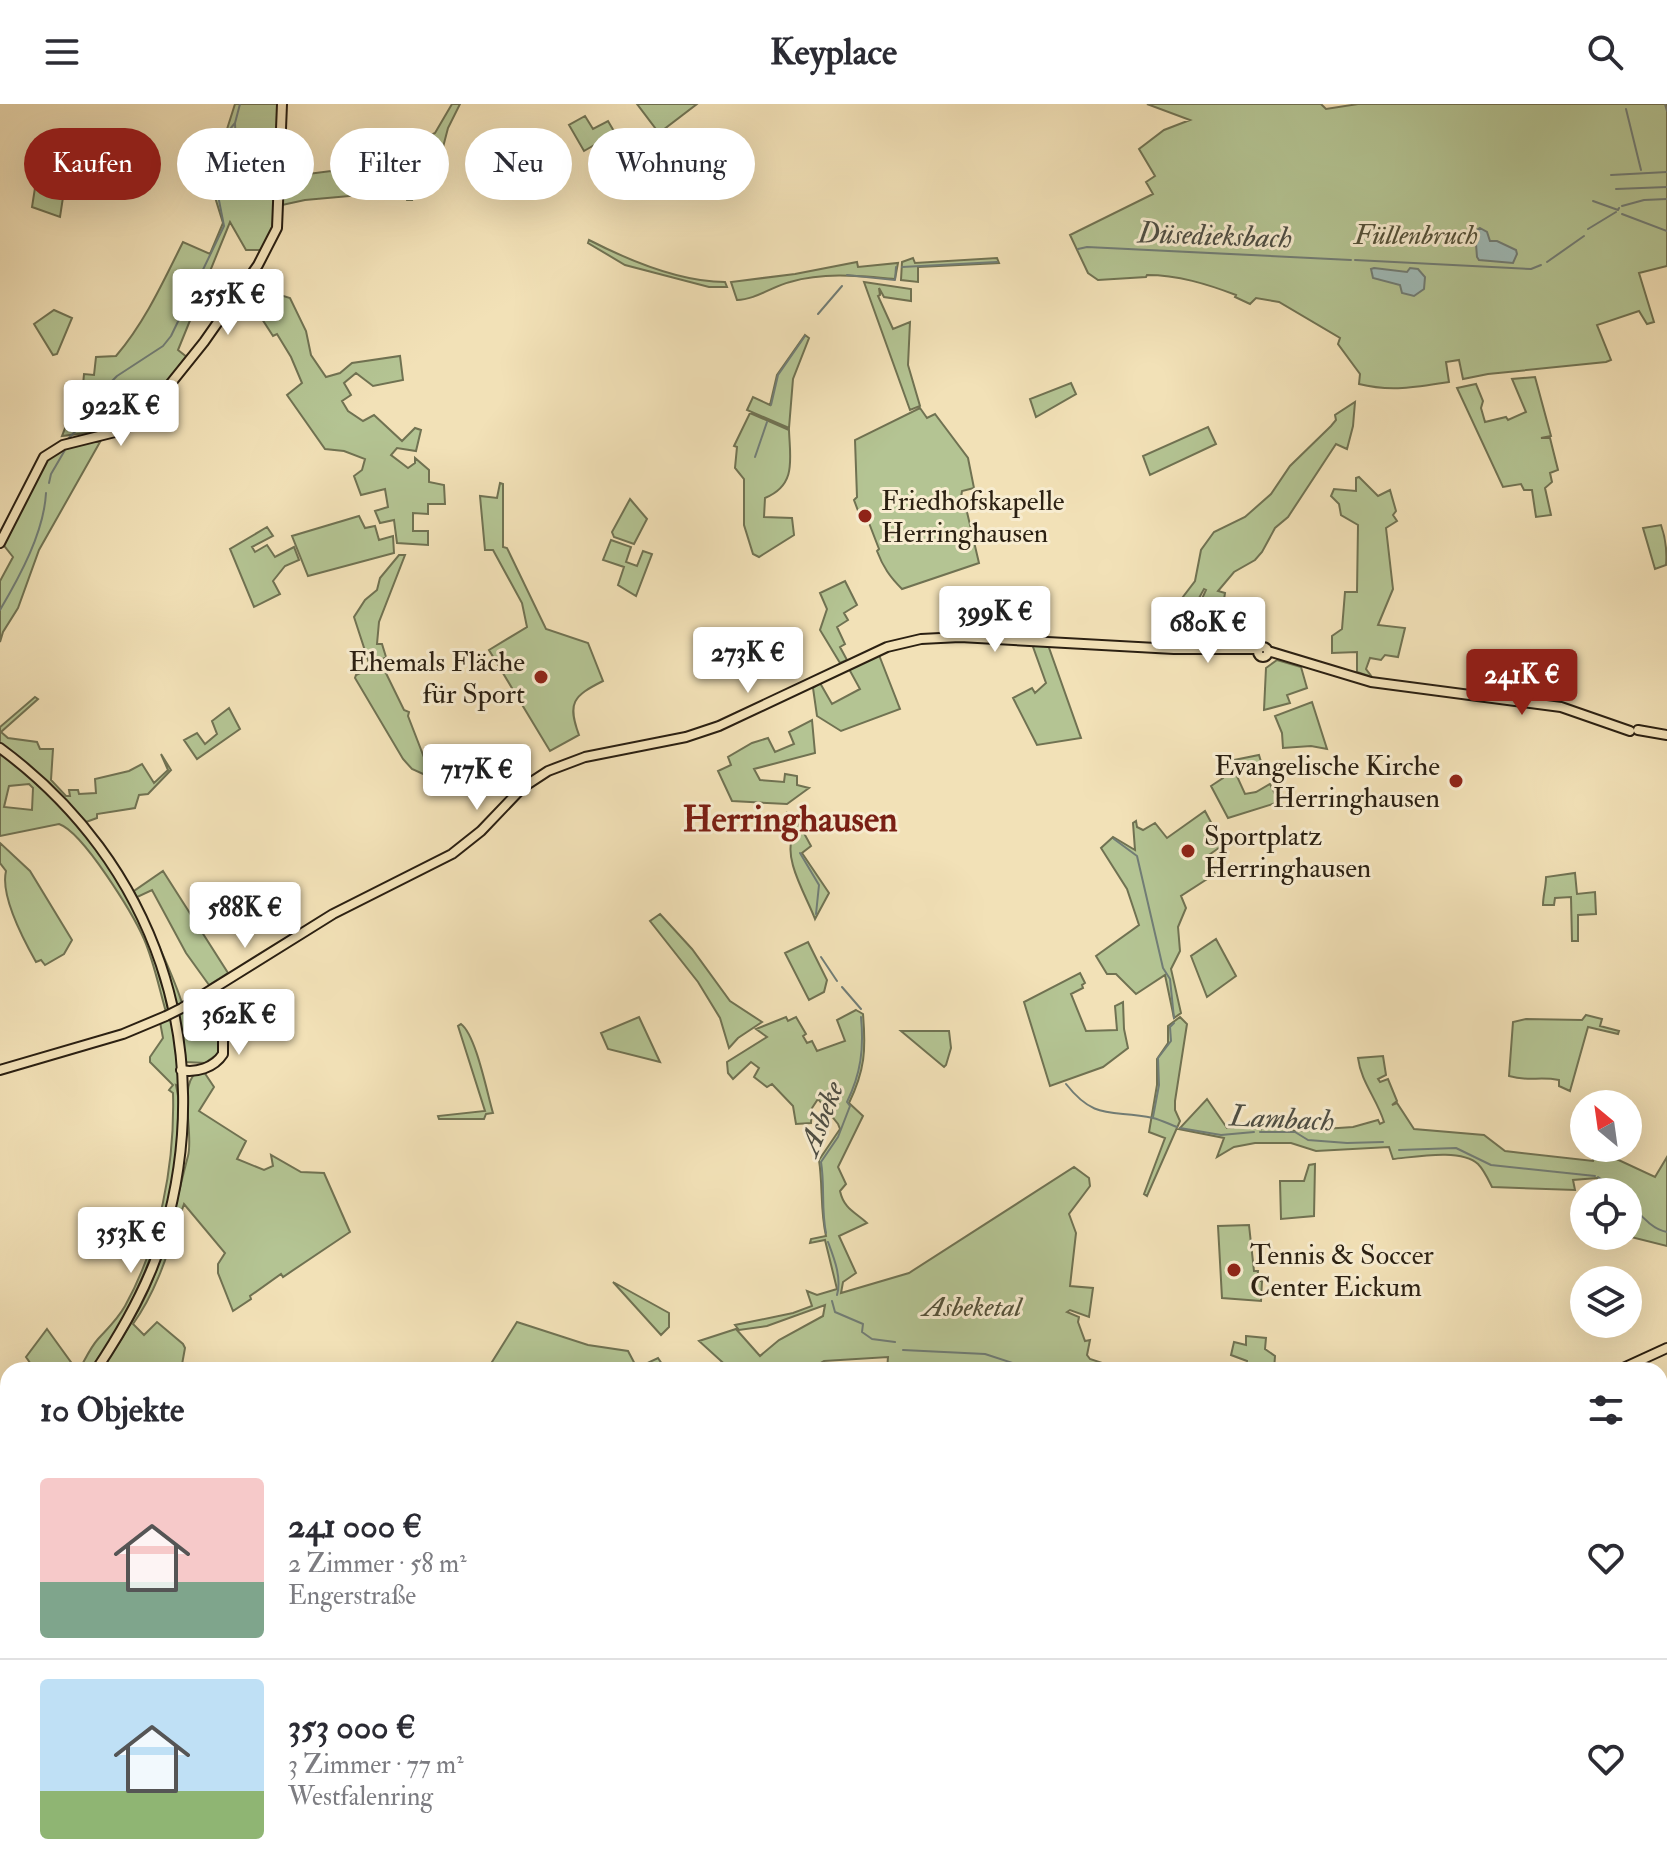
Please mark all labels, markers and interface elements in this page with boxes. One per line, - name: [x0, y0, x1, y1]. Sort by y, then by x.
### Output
- icon: menu: [40, 30, 84, 74]
- text: Keyplace: [770, 30, 897, 75]
- icon: search: [1583, 30, 1627, 74]
- chip: Kaufen: [24, 128, 161, 200]
- chip: Mieten: [177, 128, 314, 200]
- chip: Filter: [330, 128, 449, 200]
- chip: Neu: [465, 128, 572, 200]
- chip: Wohnung: [588, 128, 755, 200]
- water label: Düsedieksbach: [1136, 214, 1293, 257]
- park label: Füllenbruch: [1352, 218, 1478, 253]
- pin: 255K €: [163, 269, 293, 337]
- text: 255K €: [191, 279, 265, 311]
- pin: 922K €: [56, 380, 186, 448]
- text: 922K €: [82, 390, 160, 422]
- place label: Friedhofskapelle Herringhausen: [881, 484, 1065, 551]
- marker: Friedhofskapelle Herringhausen: [856, 507, 874, 525]
- pin: 399K €: [930, 586, 1060, 654]
- text: 399K €: [957, 596, 1033, 628]
- pin: 680K €: [1143, 597, 1273, 665]
- text: 680K €: [1169, 607, 1247, 639]
- pin: 273K €: [683, 627, 813, 695]
- text: 273K €: [711, 637, 785, 669]
- place label: Ehemals Fläche für Sport: [349, 645, 525, 712]
- pin: 241K €: [1457, 649, 1587, 717]
- text: 241K €: [1484, 659, 1560, 691]
- marker: Ehemals Fläche für Sport: [532, 668, 550, 686]
- pin: 717K €: [412, 744, 542, 812]
- place label: Evangelische Kirche Herringhausen: [1214, 749, 1440, 816]
- text: 717K €: [441, 754, 513, 786]
- marker: Evangelische Kirche Herringhausen: [1447, 772, 1465, 790]
- district label: Herringhausen: [682, 797, 898, 842]
- place label: Sportplatz Herringhausen: [1204, 819, 1371, 886]
- marker: Sportplatz Herringhausen: [1179, 842, 1197, 860]
- pin: 588K €: [180, 882, 310, 950]
- text: 588K €: [208, 892, 282, 924]
- pin: 362K €: [174, 989, 304, 1057]
- text: 362K €: [201, 999, 277, 1031]
- water label: Asbeke: [789, 1075, 853, 1163]
- north arrow: [1570, 1090, 1642, 1162]
- map controls: [1570, 1090, 1642, 1338]
- water label: Lambach: [1228, 1097, 1335, 1140]
- button: locate: [1570, 1178, 1642, 1250]
- pin: 353K €: [66, 1207, 196, 1275]
- text: 353K €: [96, 1217, 166, 1249]
- place label: Tennis & Soccer Center Eickum: [1250, 1238, 1434, 1305]
- marker: Tennis & Soccer Center Eickum: [1225, 1261, 1243, 1279]
- button: layers: [1570, 1266, 1642, 1338]
- park label: Asbeketal: [920, 1290, 1024, 1325]
- icon: filters: [1584, 1388, 1628, 1432]
- text: 10 Objekte: [40, 1389, 184, 1432]
- text: 241 000 €: [288, 1505, 422, 1548]
- icon: home: [104, 1510, 200, 1606]
- icon: heart: [1584, 1536, 1628, 1580]
- text: 2 Zimmer · 58 m²: [288, 1548, 467, 1580]
- text: Engerstraße: [288, 1580, 416, 1612]
- text: 353 000 €: [288, 1706, 416, 1749]
- icon: home: [104, 1711, 200, 1807]
- icon: heart: [1584, 1737, 1628, 1781]
- text: 3 Zimmer · 77 m²: [288, 1749, 464, 1781]
- text: Westfalenring: [288, 1781, 433, 1813]

